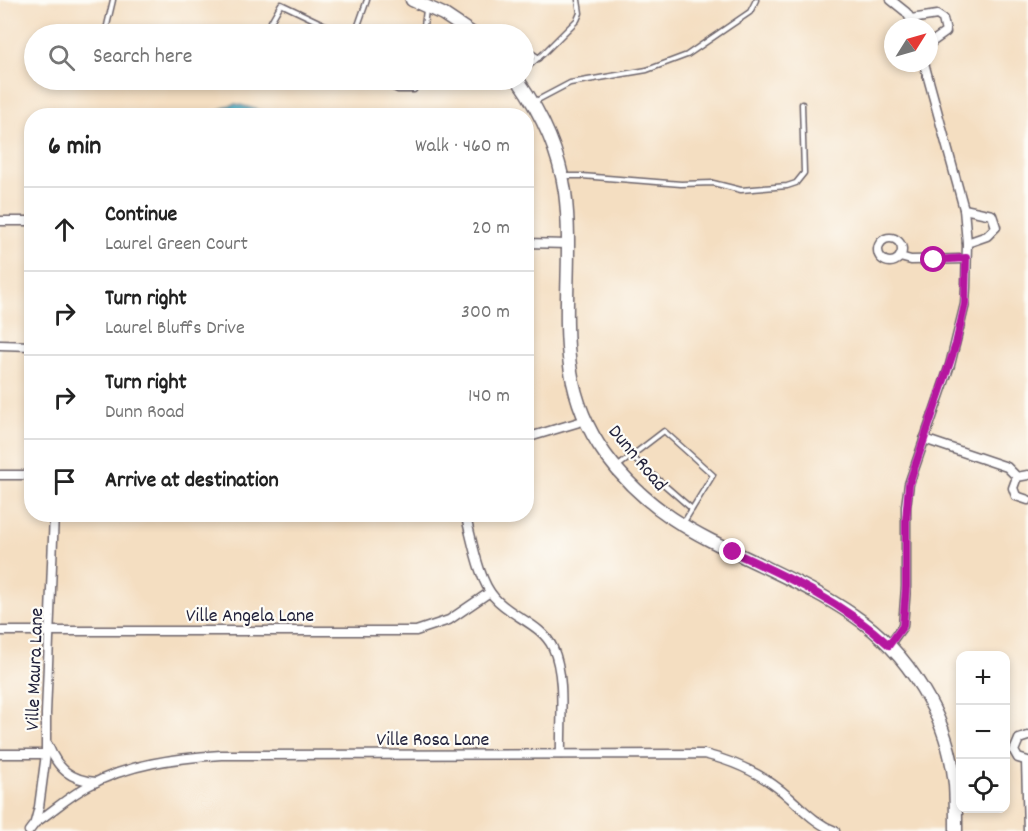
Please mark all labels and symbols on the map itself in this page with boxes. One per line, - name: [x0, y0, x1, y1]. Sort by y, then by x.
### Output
- north arrow: [884, 18, 938, 72]
- route start: [920, 246, 946, 272]
- street label: Dunn Road: [600, 420, 673, 498]
- route end: [719, 538, 745, 564]
- street label: Ville Angela Lane: [186, 603, 314, 631]
- street label: Ville Maura Lane: [20, 607, 52, 731]
- street label: Ville Rosa Lane: [377, 727, 490, 755]

